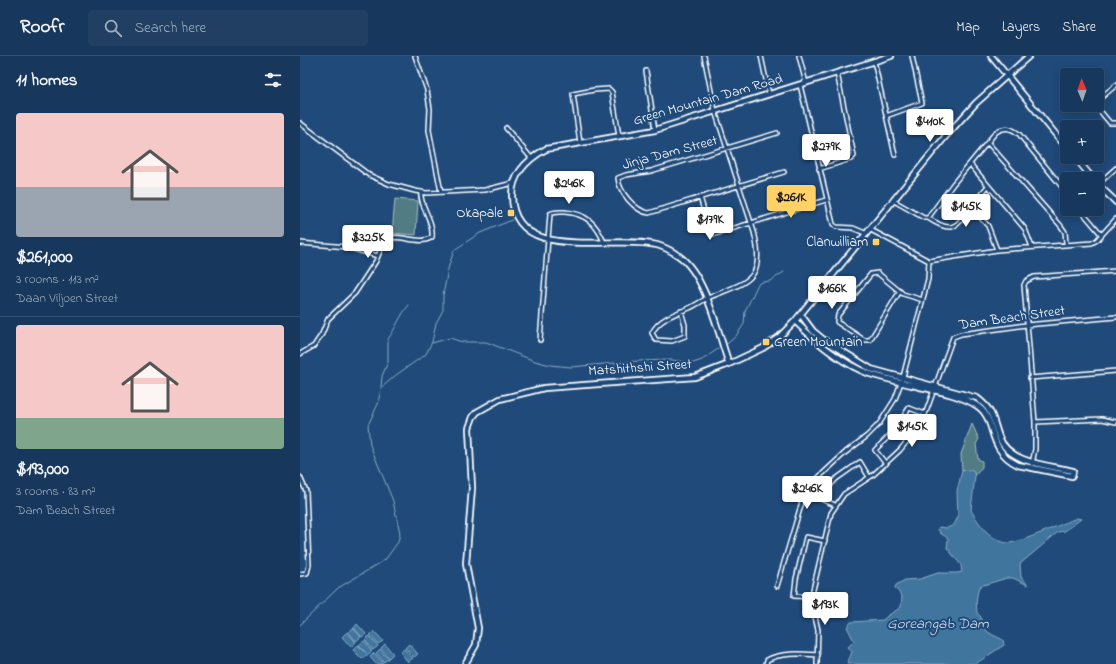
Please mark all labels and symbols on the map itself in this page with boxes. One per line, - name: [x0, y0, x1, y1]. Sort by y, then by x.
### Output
- north arrow: [1060, 68, 1104, 112]
- street label: Green Mountain Dam Road: [631, 69, 785, 131]
- pin: $410K: [902, 109, 958, 143]
- street label: Jinja Dam Street: [620, 130, 720, 176]
- pin: $279K: [798, 134, 854, 168]
- pin: $246K: [541, 171, 597, 205]
- pin: $261K: [763, 185, 819, 219]
- pin: $145K: [938, 194, 994, 228]
- place label: Okapale: [456, 203, 504, 224]
- pin: $179K: [682, 207, 738, 241]
- marker: Okapale: [506, 208, 516, 218]
- pin: $325K: [340, 225, 396, 259]
- place label: Clanwilliam: [806, 232, 868, 253]
- marker: Clanwilliam: [871, 237, 881, 247]
- pin: $166K: [804, 276, 860, 310]
- street label: Dam Beach Street: [957, 300, 1067, 336]
- place label: Green Mountain: [774, 332, 862, 353]
- marker: Green Mountain: [761, 337, 771, 347]
- street label: Matshithshi Street: [588, 354, 693, 382]
- pin: $145K: [884, 414, 940, 448]
- pin: $246K: [779, 476, 835, 510]
- pin: $193K: [797, 592, 853, 626]
- water label: Goreangab Dam: [887, 613, 989, 636]

